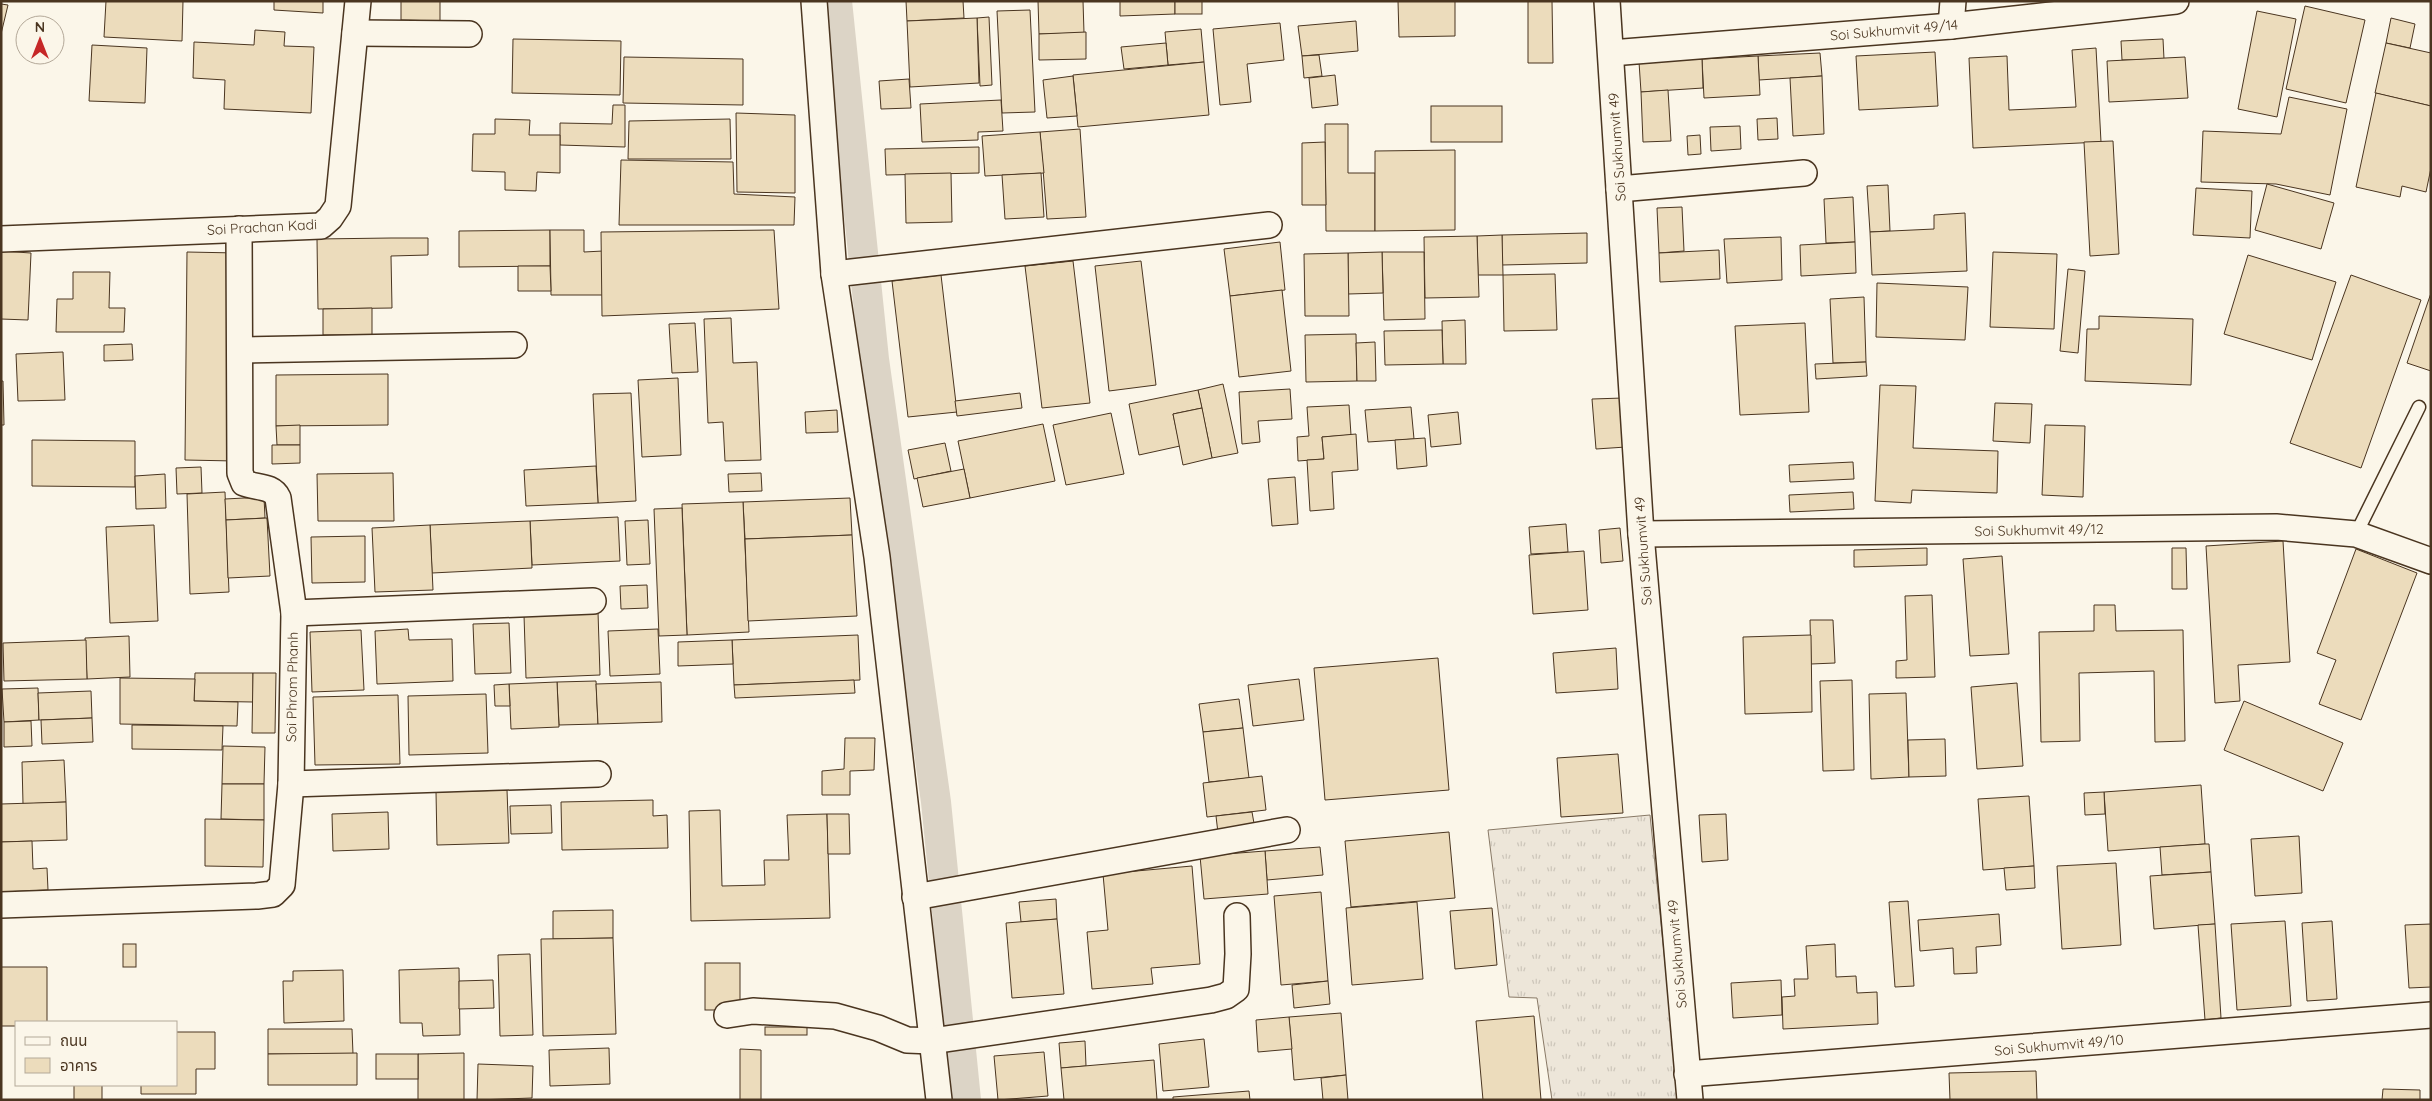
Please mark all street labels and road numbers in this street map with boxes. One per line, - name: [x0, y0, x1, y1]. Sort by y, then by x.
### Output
- street label: Soi Sukhumvit 49/14: [1829, 15, 1959, 45]
- street label: Soi Sukhumvit 49: [1604, 92, 1630, 202]
- street label: Soi Prachan Kadi: [206, 215, 318, 239]
- street label: Soi Sukhumvit 49: [1630, 496, 1656, 606]
- street label: Soi Sukhumvit 49/12: [1974, 520, 2104, 540]
- street label: Soi Phrom Phanh: [282, 632, 302, 742]
- street label: Soi Sukhumvit 49: [1663, 899, 1691, 1009]
- street label: Soi Sukhumvit 49/10: [1994, 1030, 2124, 1060]

